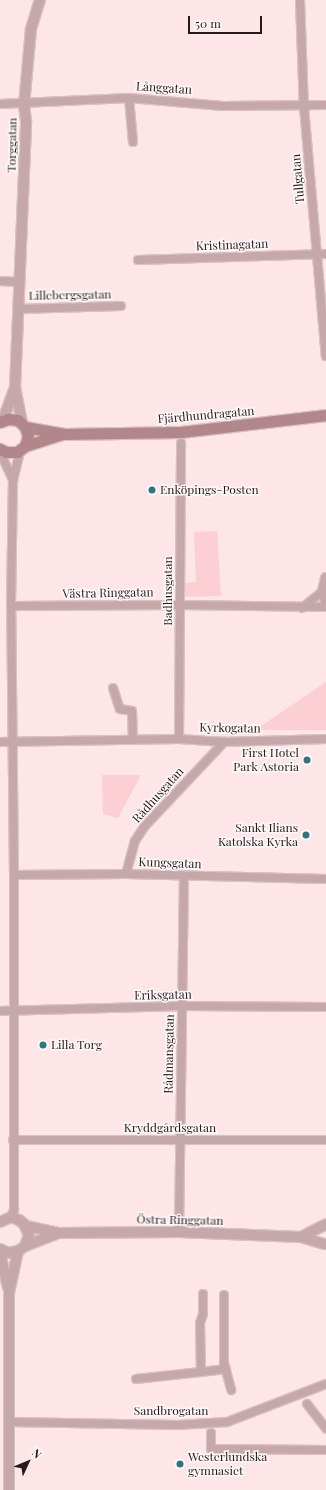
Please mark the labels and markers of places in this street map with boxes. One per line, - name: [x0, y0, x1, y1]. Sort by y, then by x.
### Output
- place label: Enköpings-Posten: [160, 483, 259, 497]
- marker: Enköpings-Posten: [147, 485, 157, 495]
- place label: First Hotel Park Astoria: [233, 746, 299, 774]
- marker: First Hotel Park Astoria: [302, 755, 312, 765]
- place label: Sankt Ilians Katolska Kyrka: [218, 821, 298, 849]
- marker: Sankt Ilians Katolska Kyrka: [301, 830, 311, 840]
- place label: Lilla Torg: [51, 1038, 103, 1052]
- marker: Lilla Torg: [38, 1040, 48, 1050]
- place label: Westerlundska gymnasiet: [188, 1450, 267, 1478]
- marker: Westerlundska gymnasiet: [175, 1459, 185, 1469]

